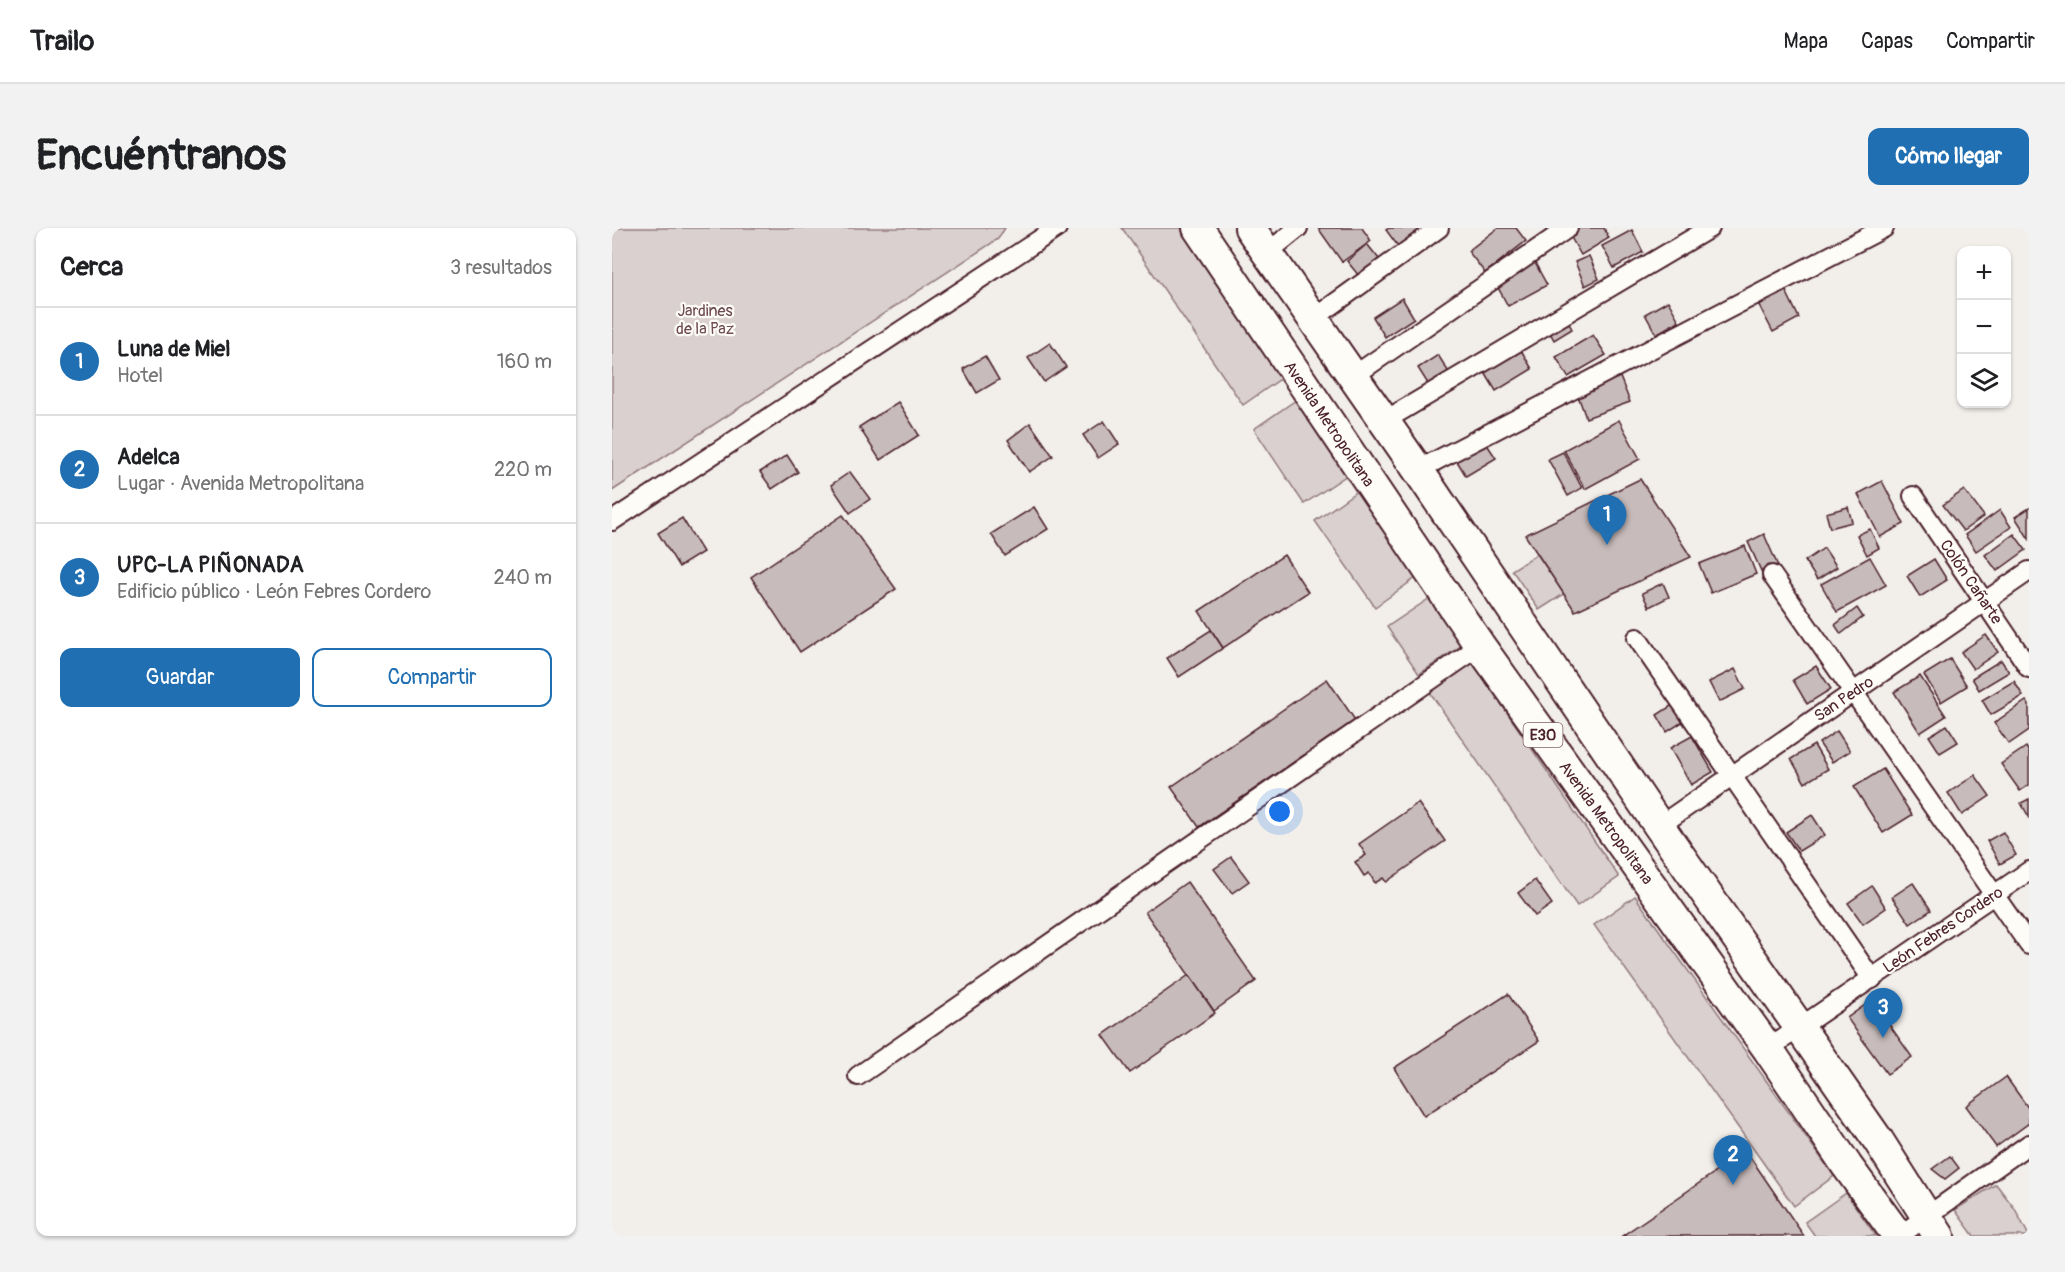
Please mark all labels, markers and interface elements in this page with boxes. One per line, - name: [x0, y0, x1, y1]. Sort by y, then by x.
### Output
- text: Trailo: [30, 24, 94, 59]
- text: Mapa: [1784, 28, 1828, 55]
- text: Capas: [1861, 28, 1913, 55]
- text: Compartir: [1946, 28, 2035, 55]
- button: Cómo llegar: [1868, 128, 2029, 185]
- text: Encuéntranos: [36, 130, 286, 182]
- map controls: [1957, 246, 2011, 408]
- button: +: [1957, 246, 2011, 300]
- text: Cerca: [60, 251, 123, 283]
- text: 3 resultados: [450, 255, 552, 280]
- button: −: [1957, 300, 2011, 354]
- park label: Jardines de la Paz: [676, 301, 734, 339]
- text: Luna de Miel: [117, 335, 230, 363]
- text: 1: [76, 349, 83, 374]
- text: 160 m: [497, 349, 552, 374]
- button: layers: [1957, 354, 2011, 408]
- street label: Avenida Metropolitana: [1279, 357, 1379, 491]
- text: Hotel: [117, 363, 163, 388]
- text: Adelca: [117, 443, 180, 471]
- text: 2: [74, 457, 85, 482]
- text: 220 m: [494, 457, 552, 482]
- text: Lugar · Avenida Metropolitana: [117, 471, 364, 496]
- pin: 1: [1588, 496, 1626, 545]
- street label: Colón Cañarte: [1935, 536, 2007, 628]
- text: UPC-LA PIÑONADA: [117, 551, 304, 579]
- text: 3: [74, 565, 85, 590]
- text: 240 m: [493, 565, 552, 590]
- text: Edificio público · León Febres Cordero: [117, 579, 431, 604]
- button: Guardar: [60, 648, 300, 707]
- button: Compartir: [312, 648, 552, 707]
- street label: San Pedro: [1810, 672, 1878, 726]
- road number: E30: [1524, 723, 1562, 747]
- street label: Avenida Metropolitana: [1555, 757, 1657, 889]
- your location: [1265, 797, 1294, 826]
- street label: León Febres Cordero: [1879, 882, 2007, 978]
- pin: 3: [1864, 988, 1902, 1038]
- pin: 2: [1714, 1136, 1752, 1185]

